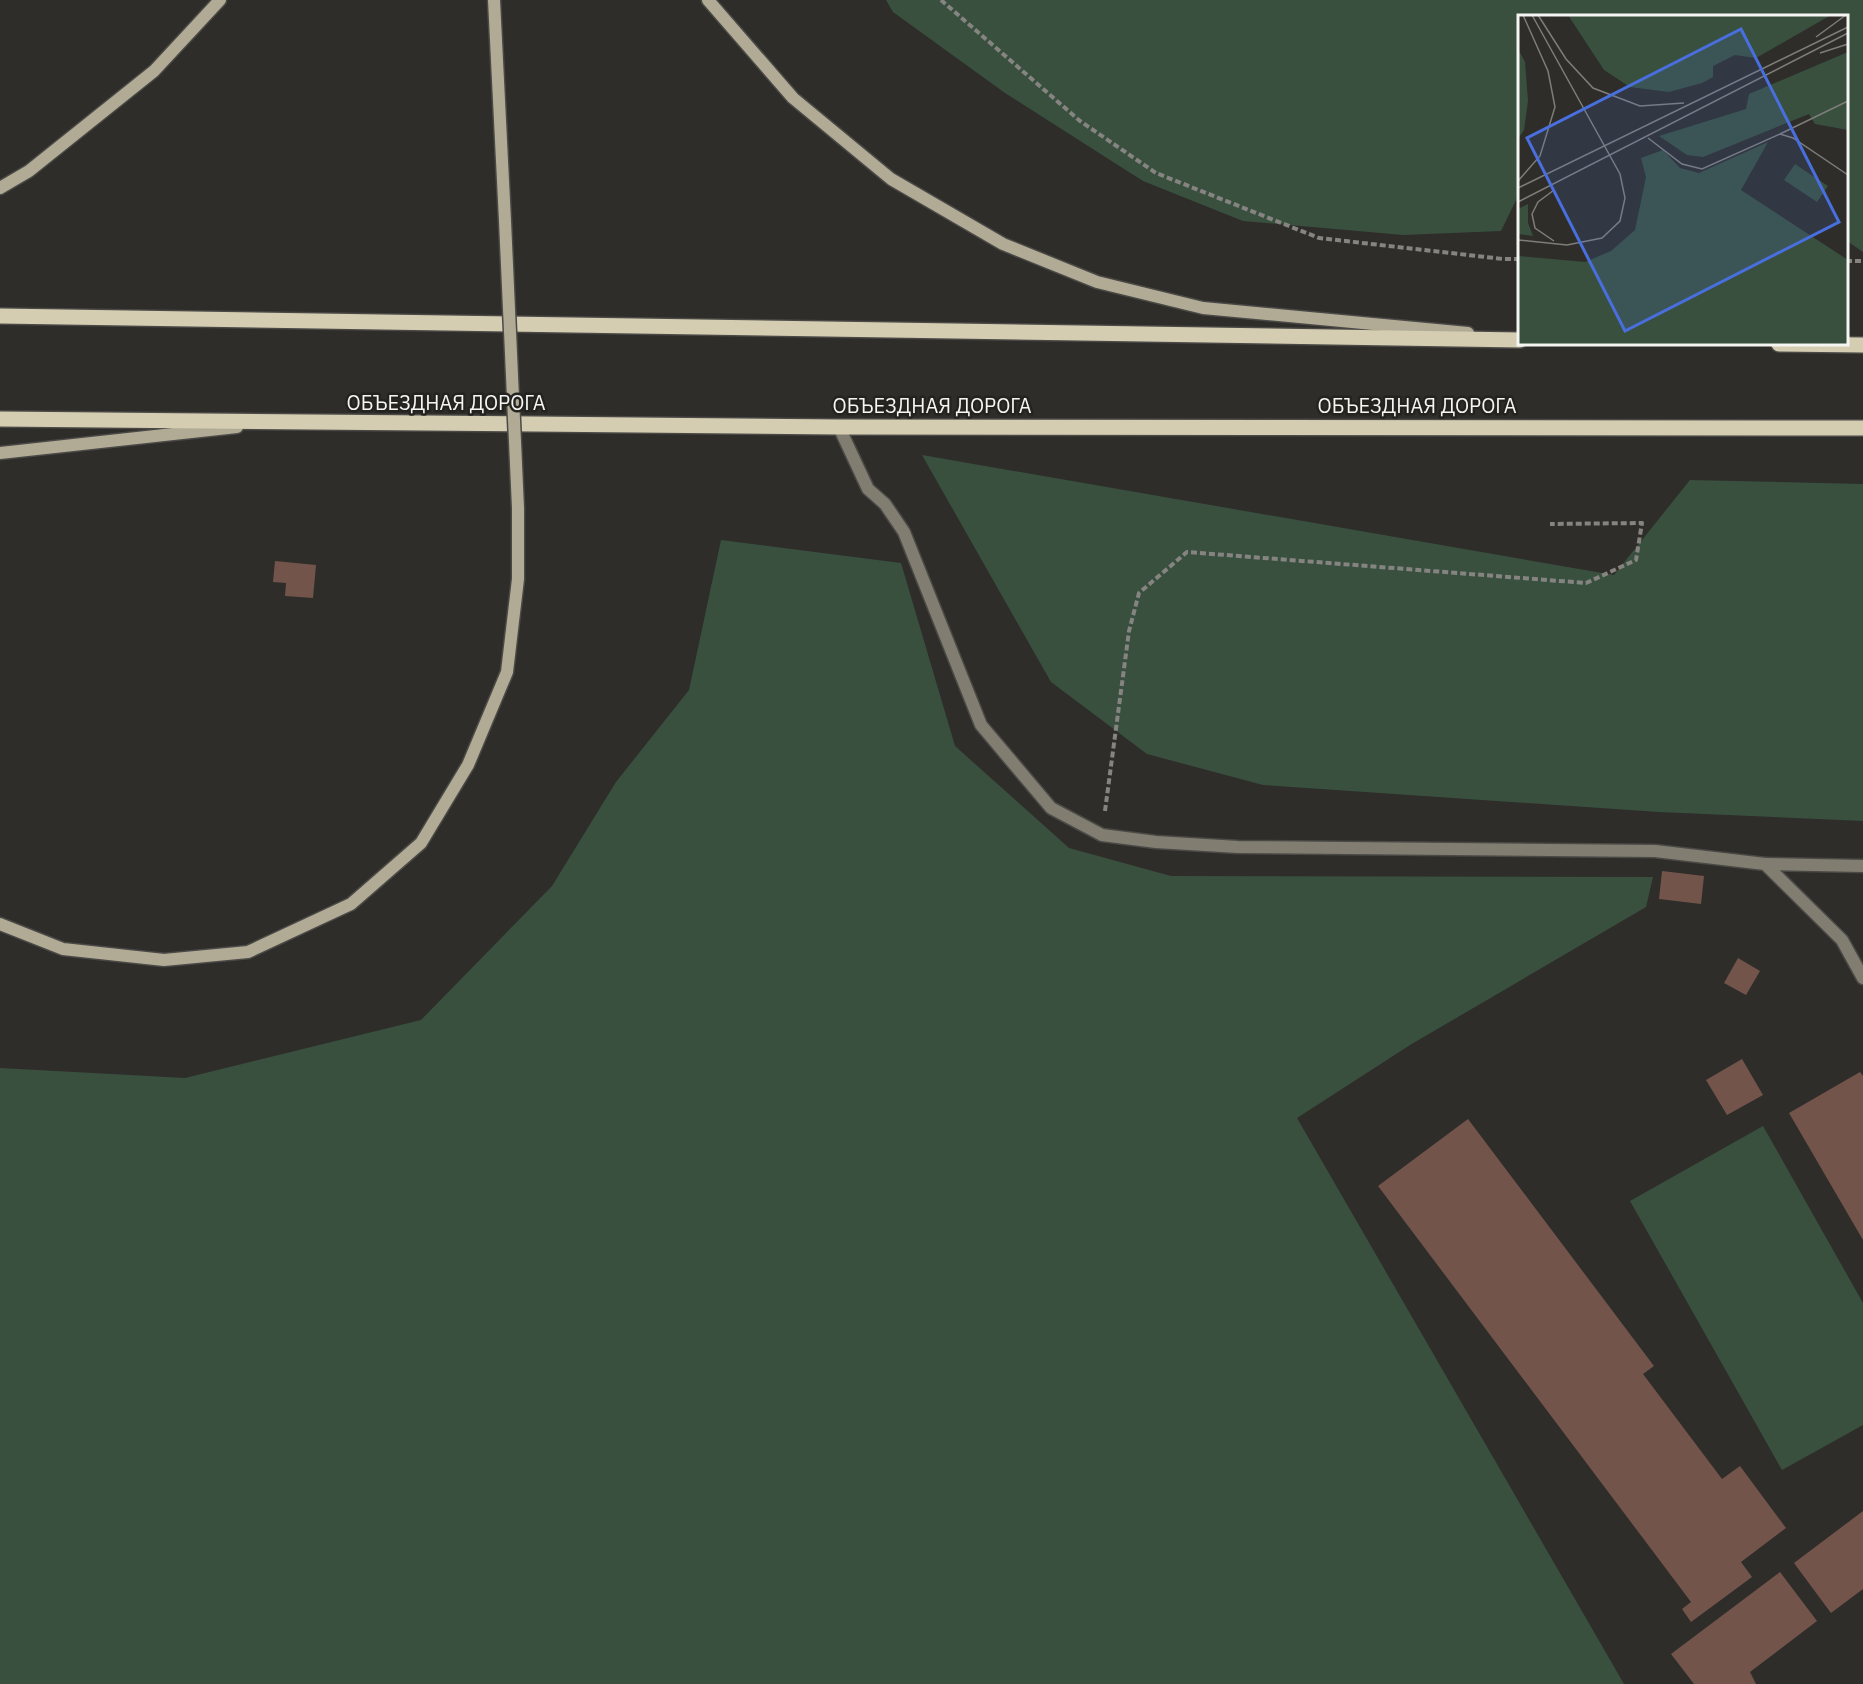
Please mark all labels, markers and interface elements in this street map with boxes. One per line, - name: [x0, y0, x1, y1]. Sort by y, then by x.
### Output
- inset map: [1518, 15, 1848, 345]
- street label: ОБЪЕЗДНАЯ ДОРОГА: [347, 389, 546, 416]
- street label: ОБЪЕЗДНАЯ ДОРОГА: [833, 392, 1032, 419]
- street label: ОБЪЕЗДНАЯ ДОРОГА: [1318, 392, 1517, 419]

